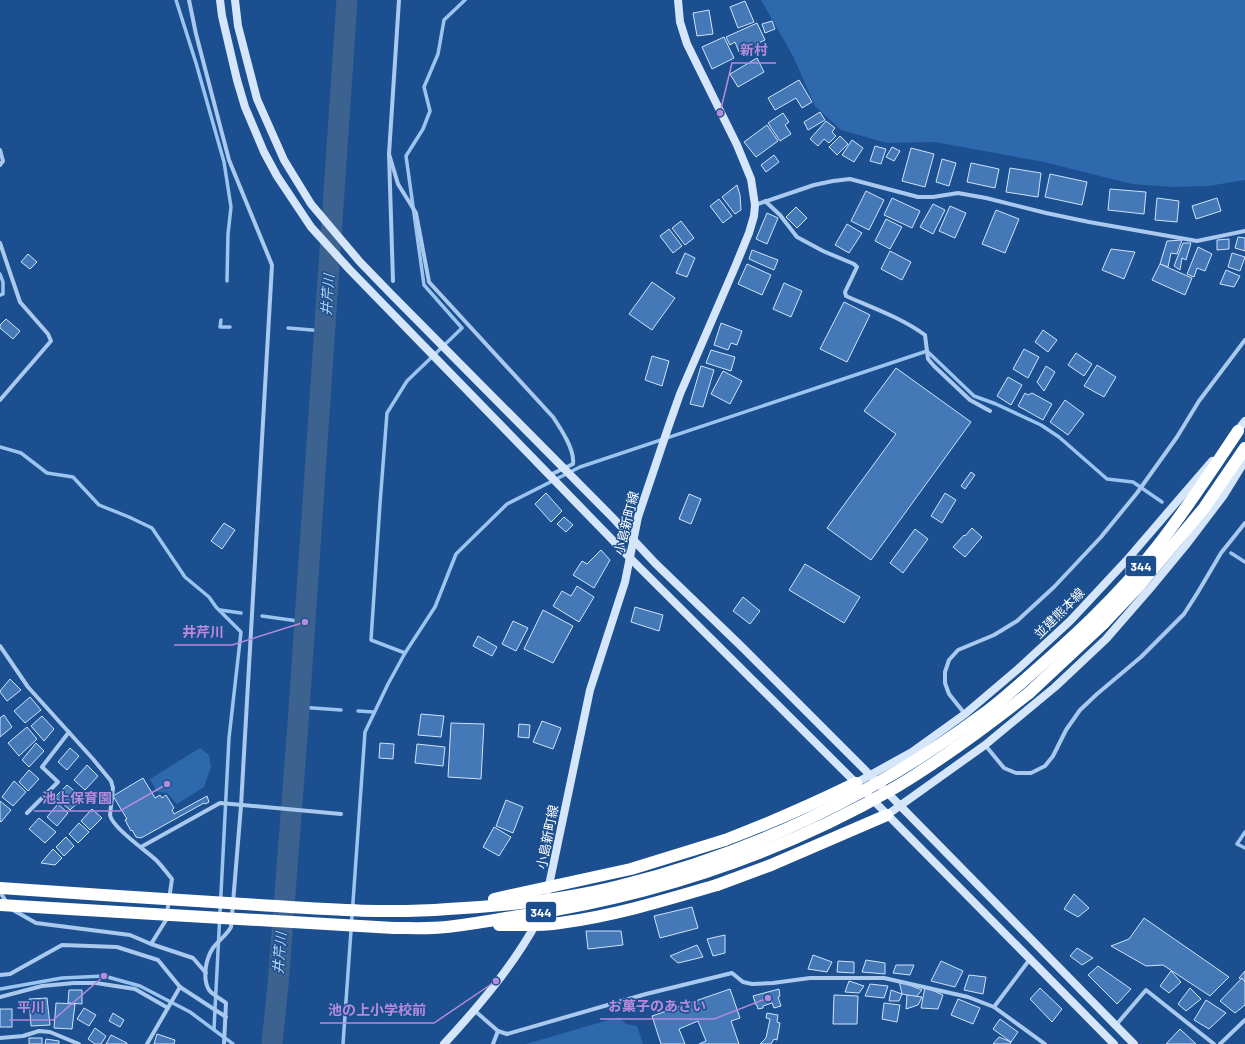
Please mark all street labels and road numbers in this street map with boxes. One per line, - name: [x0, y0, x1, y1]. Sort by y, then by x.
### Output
- street label: 小島新町線: [610, 490, 642, 556]
- road number: 344: [1126, 556, 1156, 576]
- street label: 並建熊本線: [1030, 584, 1088, 642]
- street label: 小島新町線: [533, 804, 561, 870]
- road number: 344: [526, 902, 556, 922]

